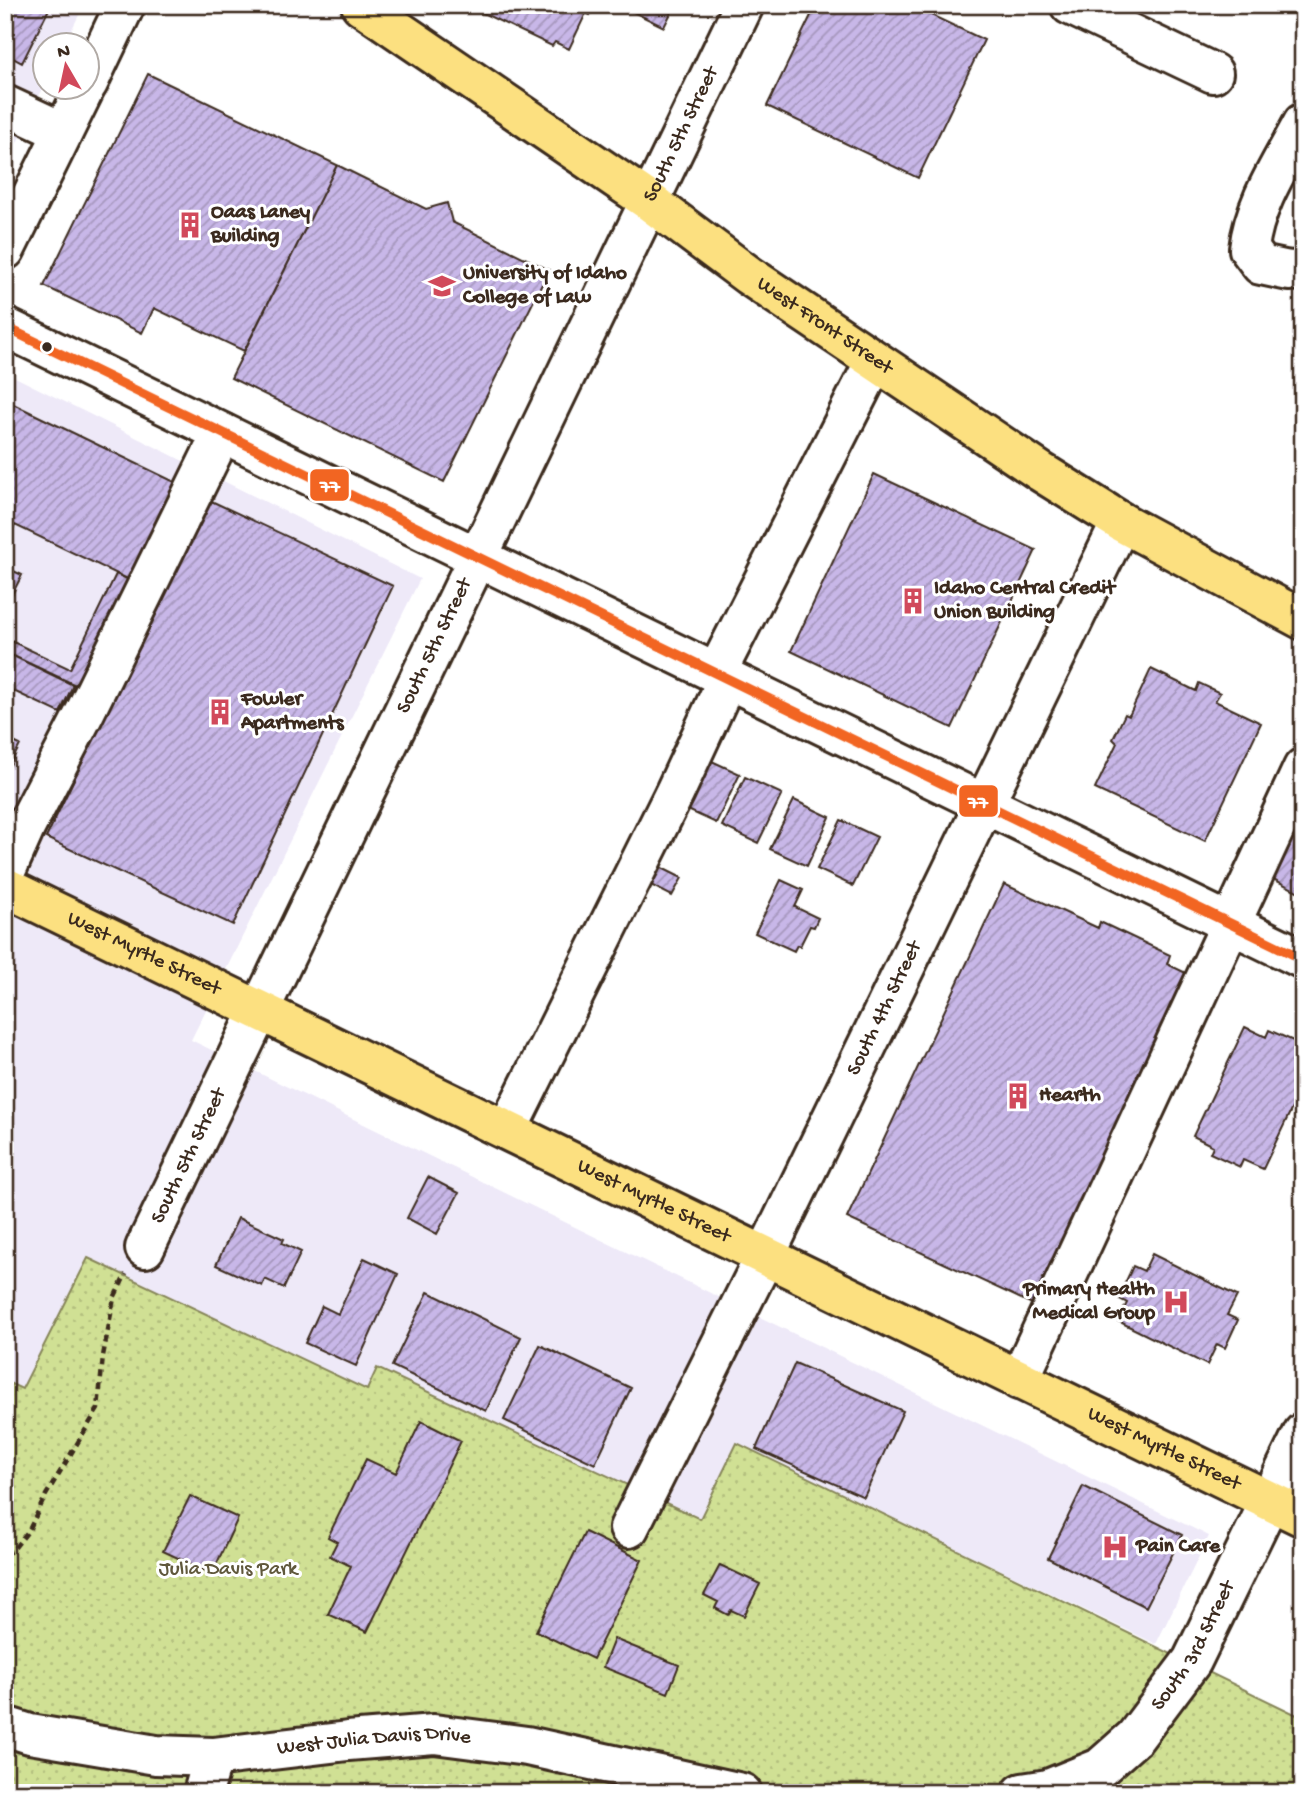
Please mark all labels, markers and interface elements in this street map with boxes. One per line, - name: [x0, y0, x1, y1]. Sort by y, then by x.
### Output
- north arrow: [32, 32, 102, 102]
- text: N: [56, 40, 72, 65]
- street label: South 5th Street: [638, 61, 726, 206]
- place label: Oaas Laney Building: [210, 201, 311, 250]
- building icon: Oaas Laney Building: [175, 210, 205, 240]
- place label: University of Idaho College of Law: [462, 262, 627, 311]
- school or university icon: University of Idaho College of Law: [427, 271, 457, 301]
- street label: West Front Street: [752, 272, 899, 382]
- unlabelled marker: [40, 340, 54, 354]
- line badge: 77: [309, 468, 350, 502]
- text: 77: [319, 477, 341, 500]
- street label: South 5th Street: [392, 572, 479, 718]
- place label: Idaho Central Credit Union Building: [934, 577, 1117, 626]
- building icon: Idaho Central Credit Union Building: [898, 586, 928, 616]
- place label: Fowler Apartments: [240, 688, 345, 737]
- building icon: Fowler Apartments: [205, 697, 235, 727]
- line badge: 77: [958, 784, 999, 818]
- text: 77: [967, 793, 989, 816]
- street label: West Myrtle Street: [63, 906, 226, 1003]
- street label: South 4th Street: [842, 935, 929, 1080]
- building icon: Hearth: [1003, 1081, 1033, 1111]
- street label: South 5th Street: [146, 1082, 234, 1228]
- place label: Hearth: [1039, 1084, 1101, 1109]
- street label: West Myrtle Street: [573, 1154, 737, 1251]
- place label: Primary Health Medical Group: [1022, 1278, 1156, 1327]
- hospital icon: Primary Health Medical Group: [1161, 1287, 1191, 1317]
- street label: West Myrtle Street: [1083, 1402, 1247, 1498]
- hospital icon: Pain Care: [1100, 1532, 1130, 1562]
- place label: Pain Care: [1135, 1535, 1221, 1560]
- park label: Julia Davis Park: [159, 1558, 300, 1583]
- street label: South 3rd Street: [1146, 1575, 1243, 1716]
- street label: West Julia Davis Drive: [276, 1721, 473, 1762]

